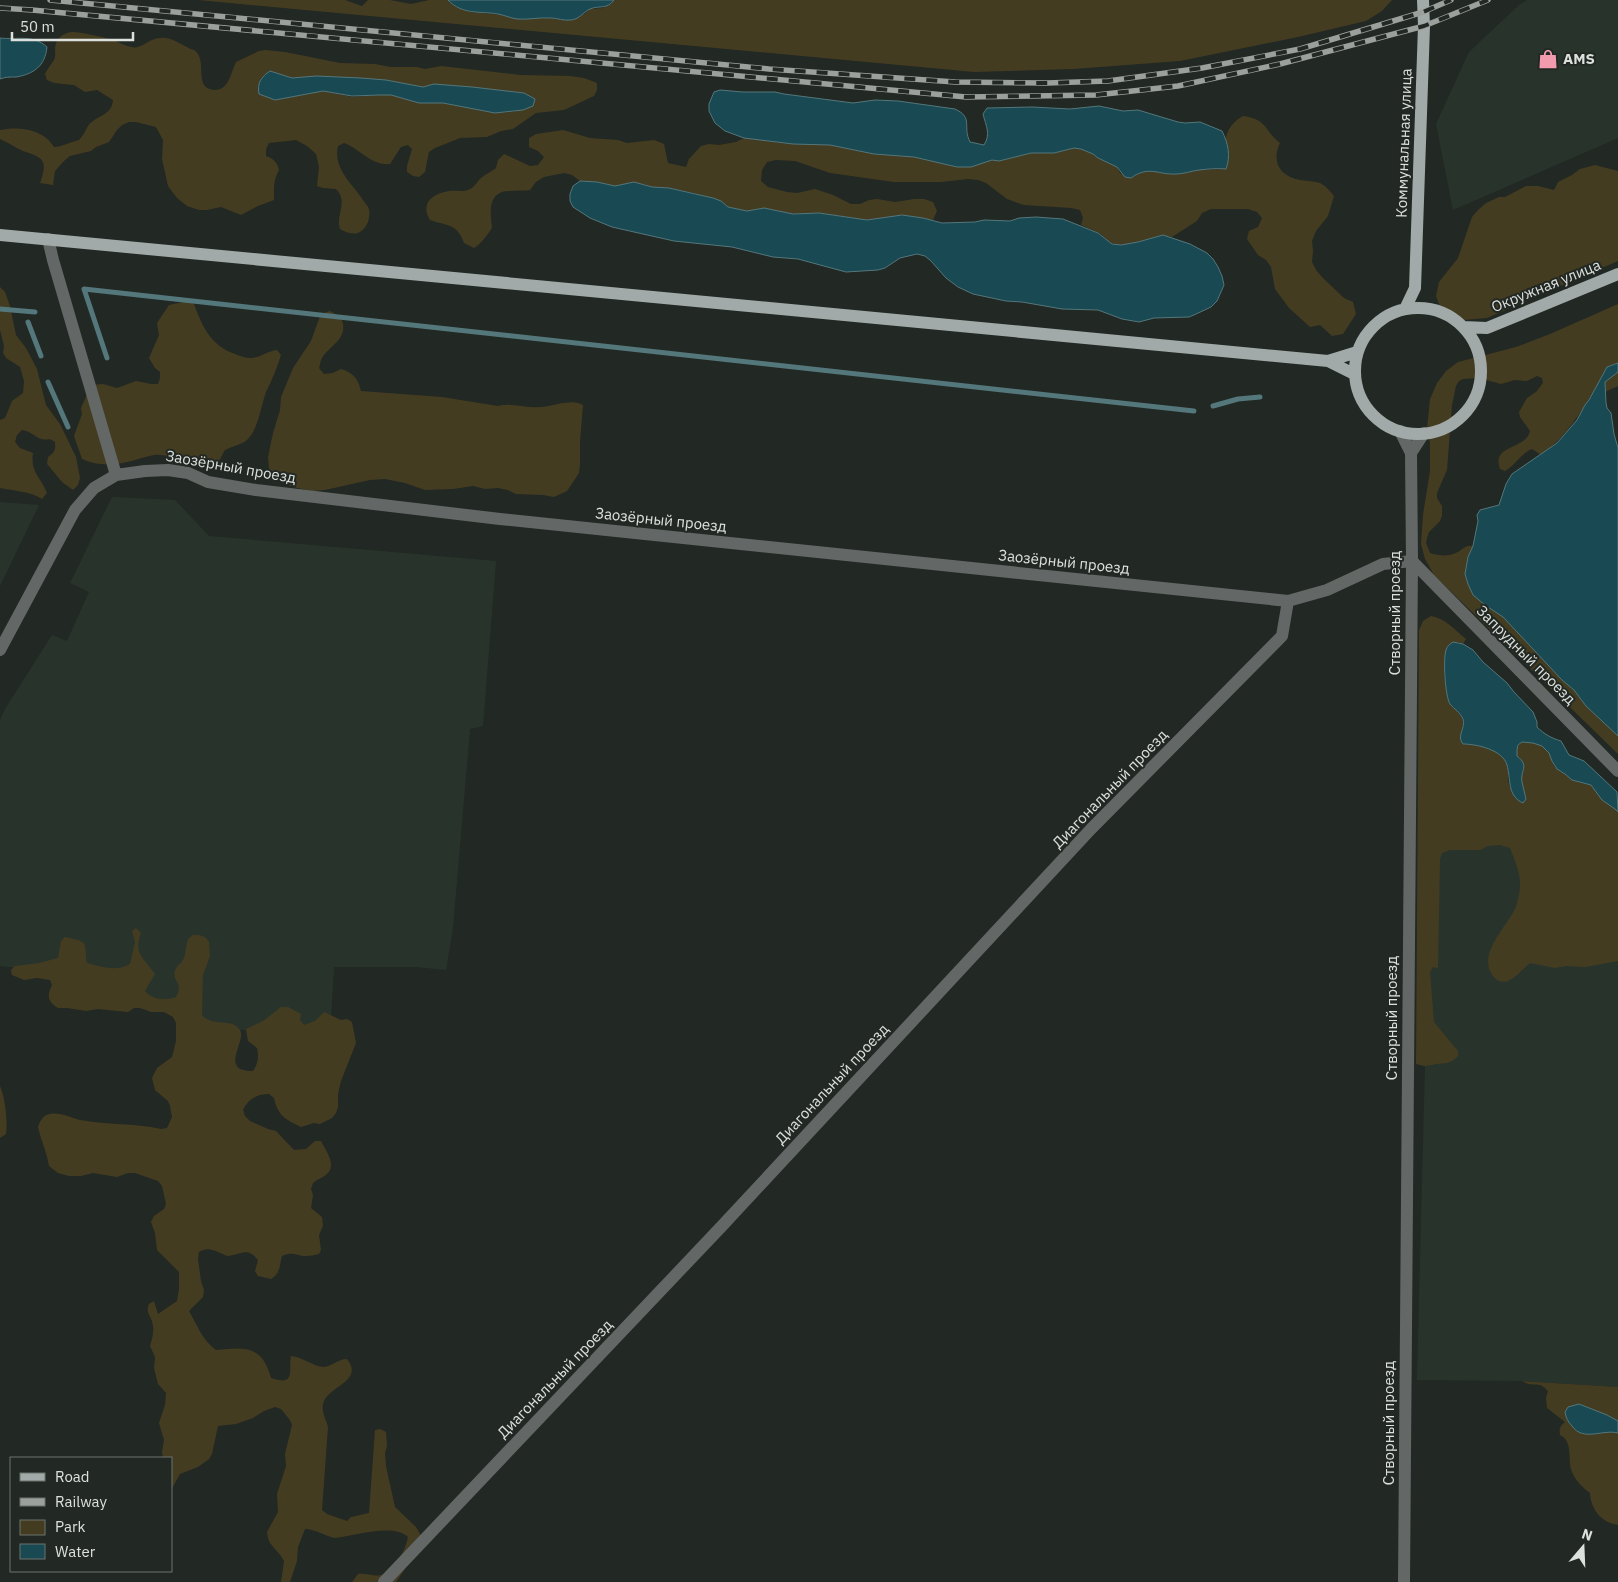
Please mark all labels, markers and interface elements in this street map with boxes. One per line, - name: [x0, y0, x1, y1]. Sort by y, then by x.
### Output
- scale bar: [12, 10, 134, 42]
- text: 50 m: [20, 17, 55, 36]
- shop icon: AMS: [1537, 48, 1559, 70]
- place label: AMS: [1563, 49, 1595, 68]
- street label: Коммунальная улица: [1391, 68, 1416, 218]
- street label: Окружная улица: [1488, 255, 1603, 316]
- street label: Заозёрный проезд: [164, 446, 298, 487]
- street label: Заозёрный проезд: [594, 503, 728, 536]
- street label: Заозёрный проезд: [997, 545, 1131, 578]
- street label: Створный проезд: [1385, 551, 1404, 675]
- street label: Запрудный проезд: [1473, 601, 1580, 708]
- street label: Диагональный проезд: [1048, 725, 1171, 852]
- street label: Створный проезд: [1382, 956, 1401, 1080]
- street label: Диагональный проезд: [771, 1019, 893, 1148]
- street label: Диагональный проезд: [493, 1315, 616, 1442]
- street label: Створный проезд: [1379, 1361, 1398, 1485]
- legend: [10, 1457, 172, 1572]
- text: Road: [55, 1467, 90, 1486]
- text: Railway: [55, 1492, 108, 1511]
- text: Park: [55, 1517, 85, 1536]
- north arrow: [1558, 1522, 1608, 1572]
- text: N: [1580, 1525, 1595, 1545]
- text: Water: [55, 1542, 96, 1561]

